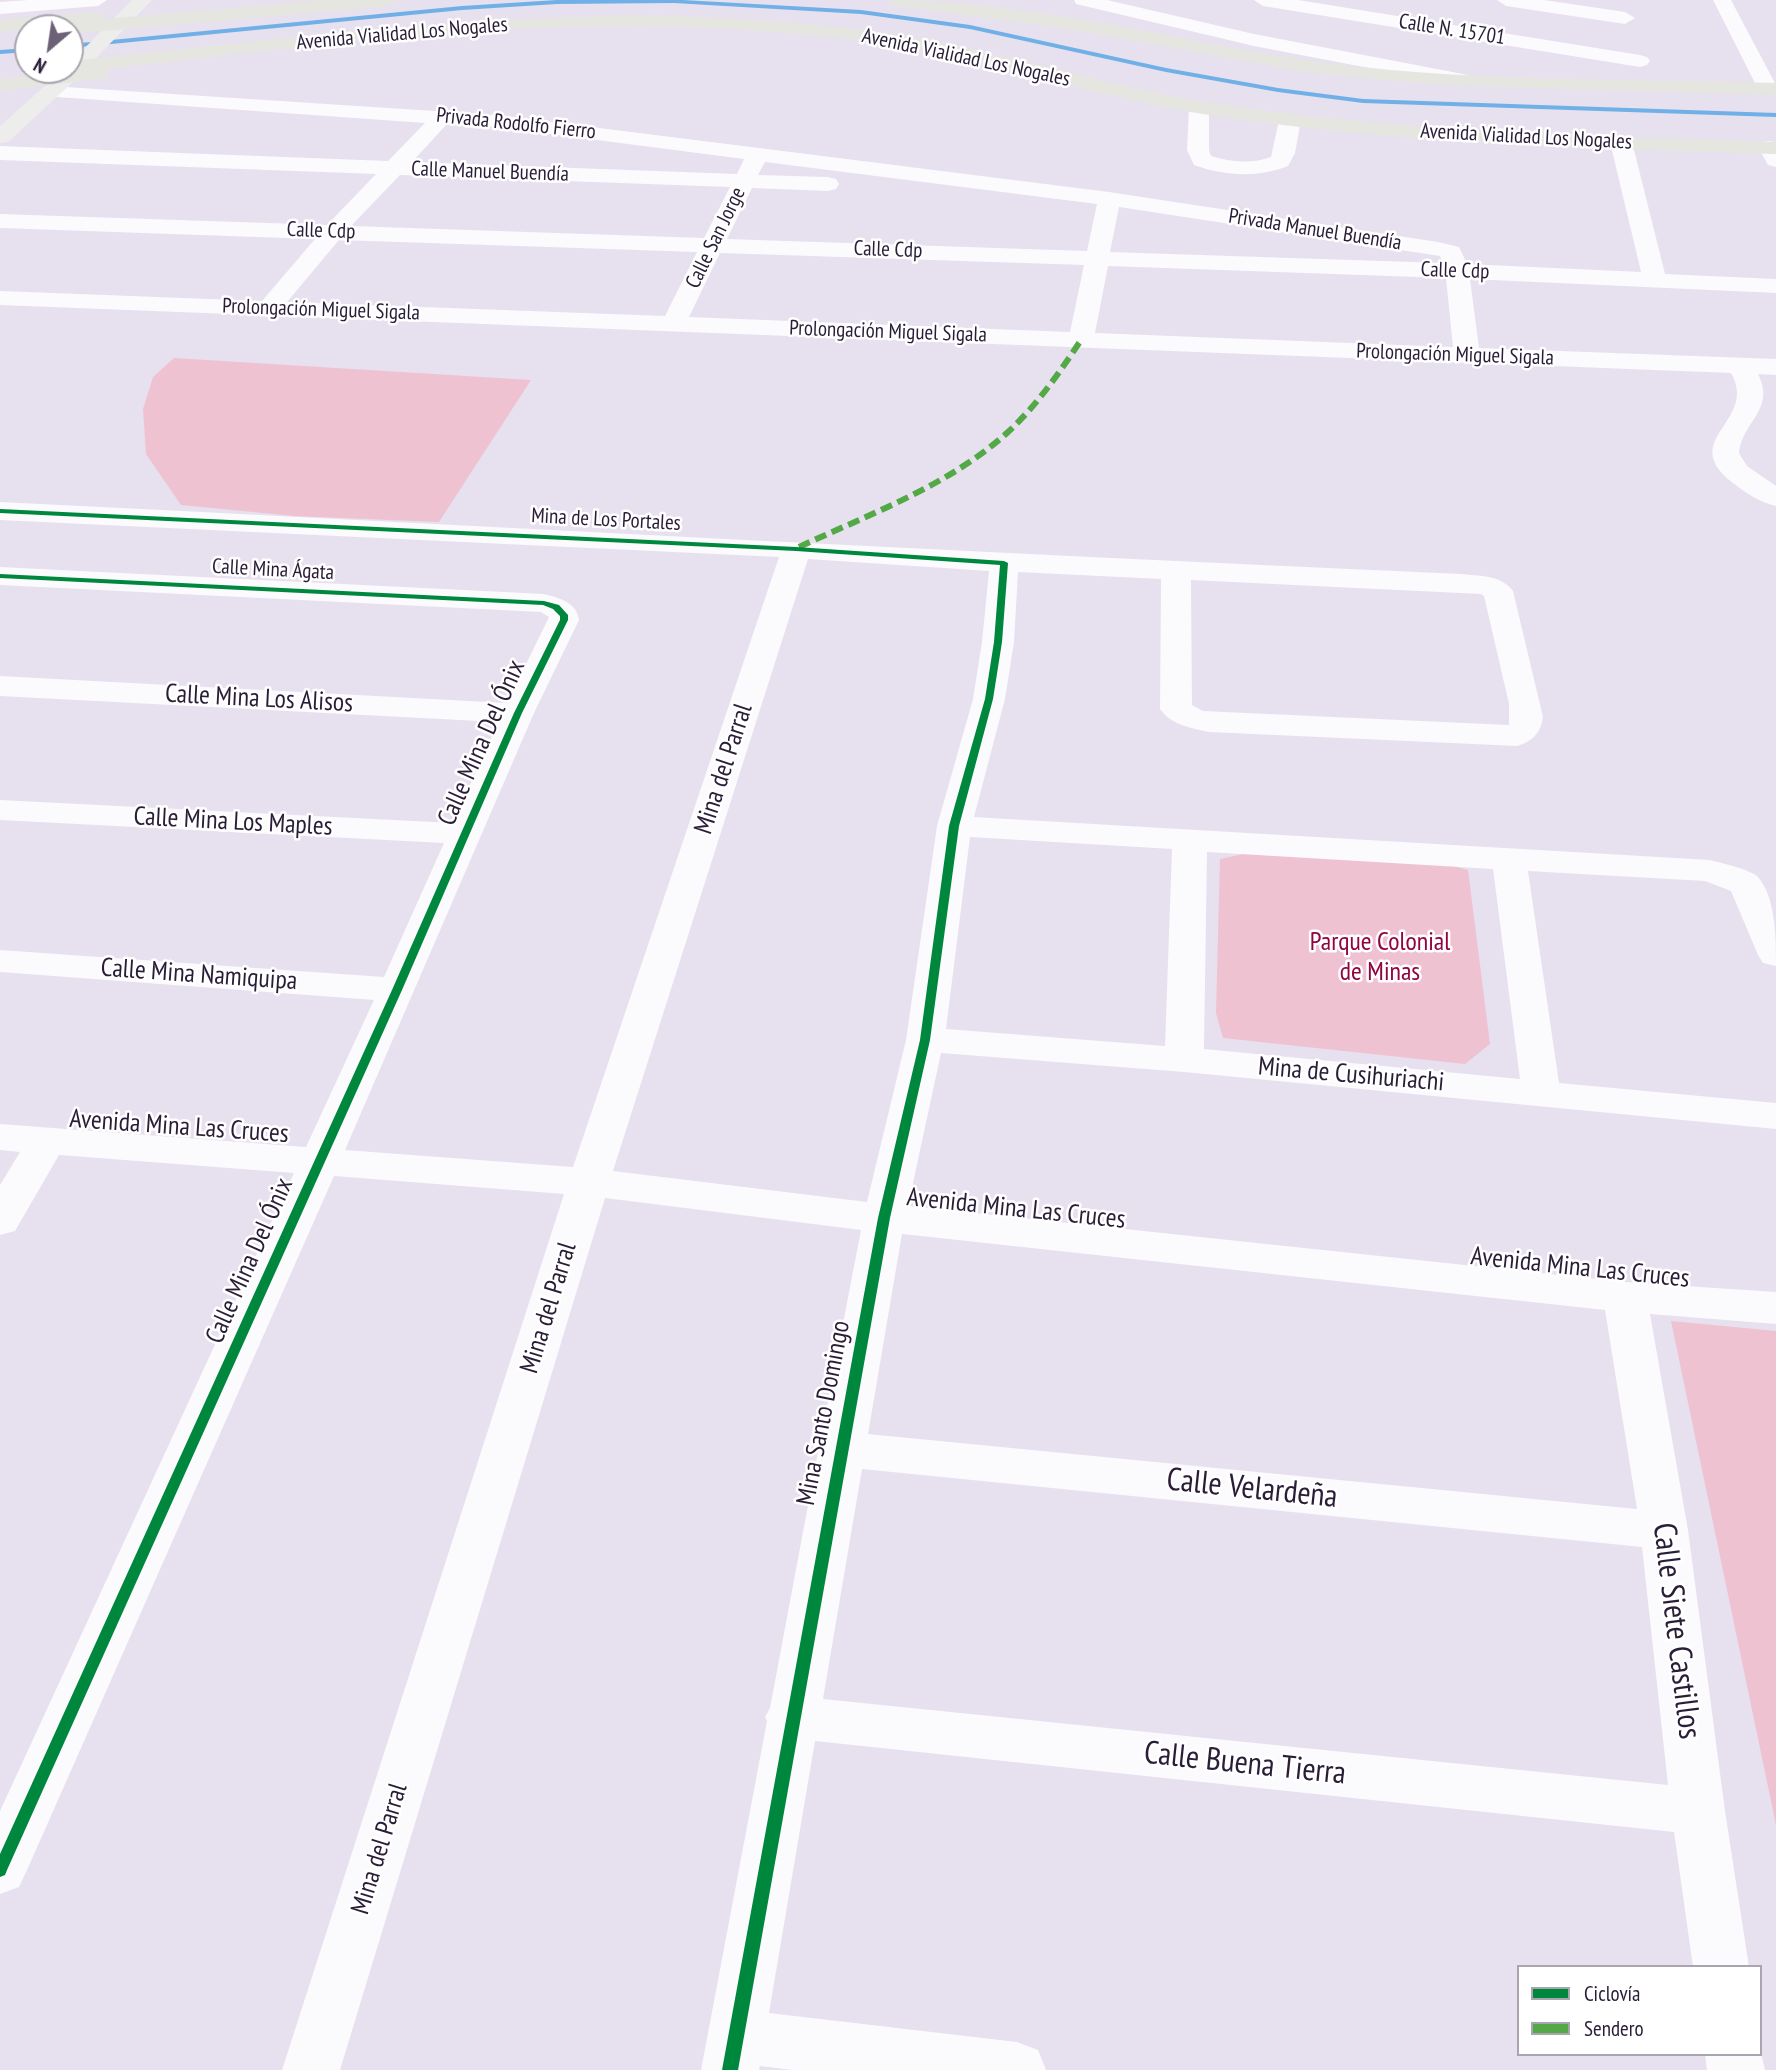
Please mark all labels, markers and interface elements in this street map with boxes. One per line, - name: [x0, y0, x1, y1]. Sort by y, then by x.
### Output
- street label: Calle N. 15701: [1397, 9, 1507, 51]
- street label: Avenida Vialidad Los Nogales: [295, 12, 509, 56]
- north arrow: [14, 14, 84, 84]
- street label: Avenida Vialidad Los Nogales: [860, 24, 1072, 92]
- text: N: [29, 53, 50, 79]
- street label: Privada Rodolfo Fierro: [435, 103, 597, 145]
- street label: Avenida Vialidad Los Nogales: [1420, 119, 1632, 155]
- street label: Calle Manuel Buendía: [411, 157, 569, 187]
- street label: Calle San Jorge: [681, 183, 751, 293]
- street label: Privada Manuel Buendía: [1227, 204, 1403, 256]
- street label: Calle Cdp: [286, 217, 356, 245]
- street label: Calle Cdp: [853, 236, 923, 264]
- street label: Calle Cdp: [1420, 257, 1490, 285]
- street label: Prolongación Miguel Sigala: [222, 294, 420, 326]
- street label: Prolongación Miguel Sigala: [789, 316, 987, 348]
- street label: Prolongación Miguel Sigala: [1356, 339, 1554, 371]
- street label: Mina de Los Portales: [531, 504, 681, 536]
- street label: Calle Mina Ágata: [211, 554, 335, 586]
- street label: Calle Mina Del Ónix: [432, 655, 532, 831]
- street label: Calle Mina Los Alisos: [164, 679, 354, 719]
- street label: Mina del Parral: [688, 700, 760, 838]
- street label: Calle Mina Los Maples: [133, 801, 333, 843]
- park label: Parque Colonial de Minas: [1310, 927, 1450, 988]
- street label: Calle Mina Namiquipa: [100, 953, 298, 997]
- street label: Mina de Cusihuriachi: [1257, 1051, 1445, 1099]
- street label: Avenida Mina Las Cruces: [68, 1104, 290, 1150]
- street label: Calle Mina Del Ónix: [200, 1173, 300, 1349]
- street label: Avenida Mina Las Cruces: [905, 1182, 1127, 1236]
- street label: Mina del Parral: [514, 1239, 584, 1377]
- street label: Avenida Mina Las Cruces: [1469, 1241, 1691, 1295]
- street label: Mina Santo Domingo: [791, 1318, 857, 1508]
- street label: Calle Velardeña: [1165, 1461, 1339, 1517]
- street label: Calle Siete Castillos: [1644, 1521, 1708, 1741]
- street label: Calle Buena Tierra: [1142, 1734, 1348, 1794]
- street label: Mina del Parral: [345, 1780, 415, 1918]
- legend: [1517, 1965, 1762, 2056]
- text: Ciclovía: [1584, 1980, 1641, 2007]
- text: Sendero: [1584, 2015, 1643, 2042]

